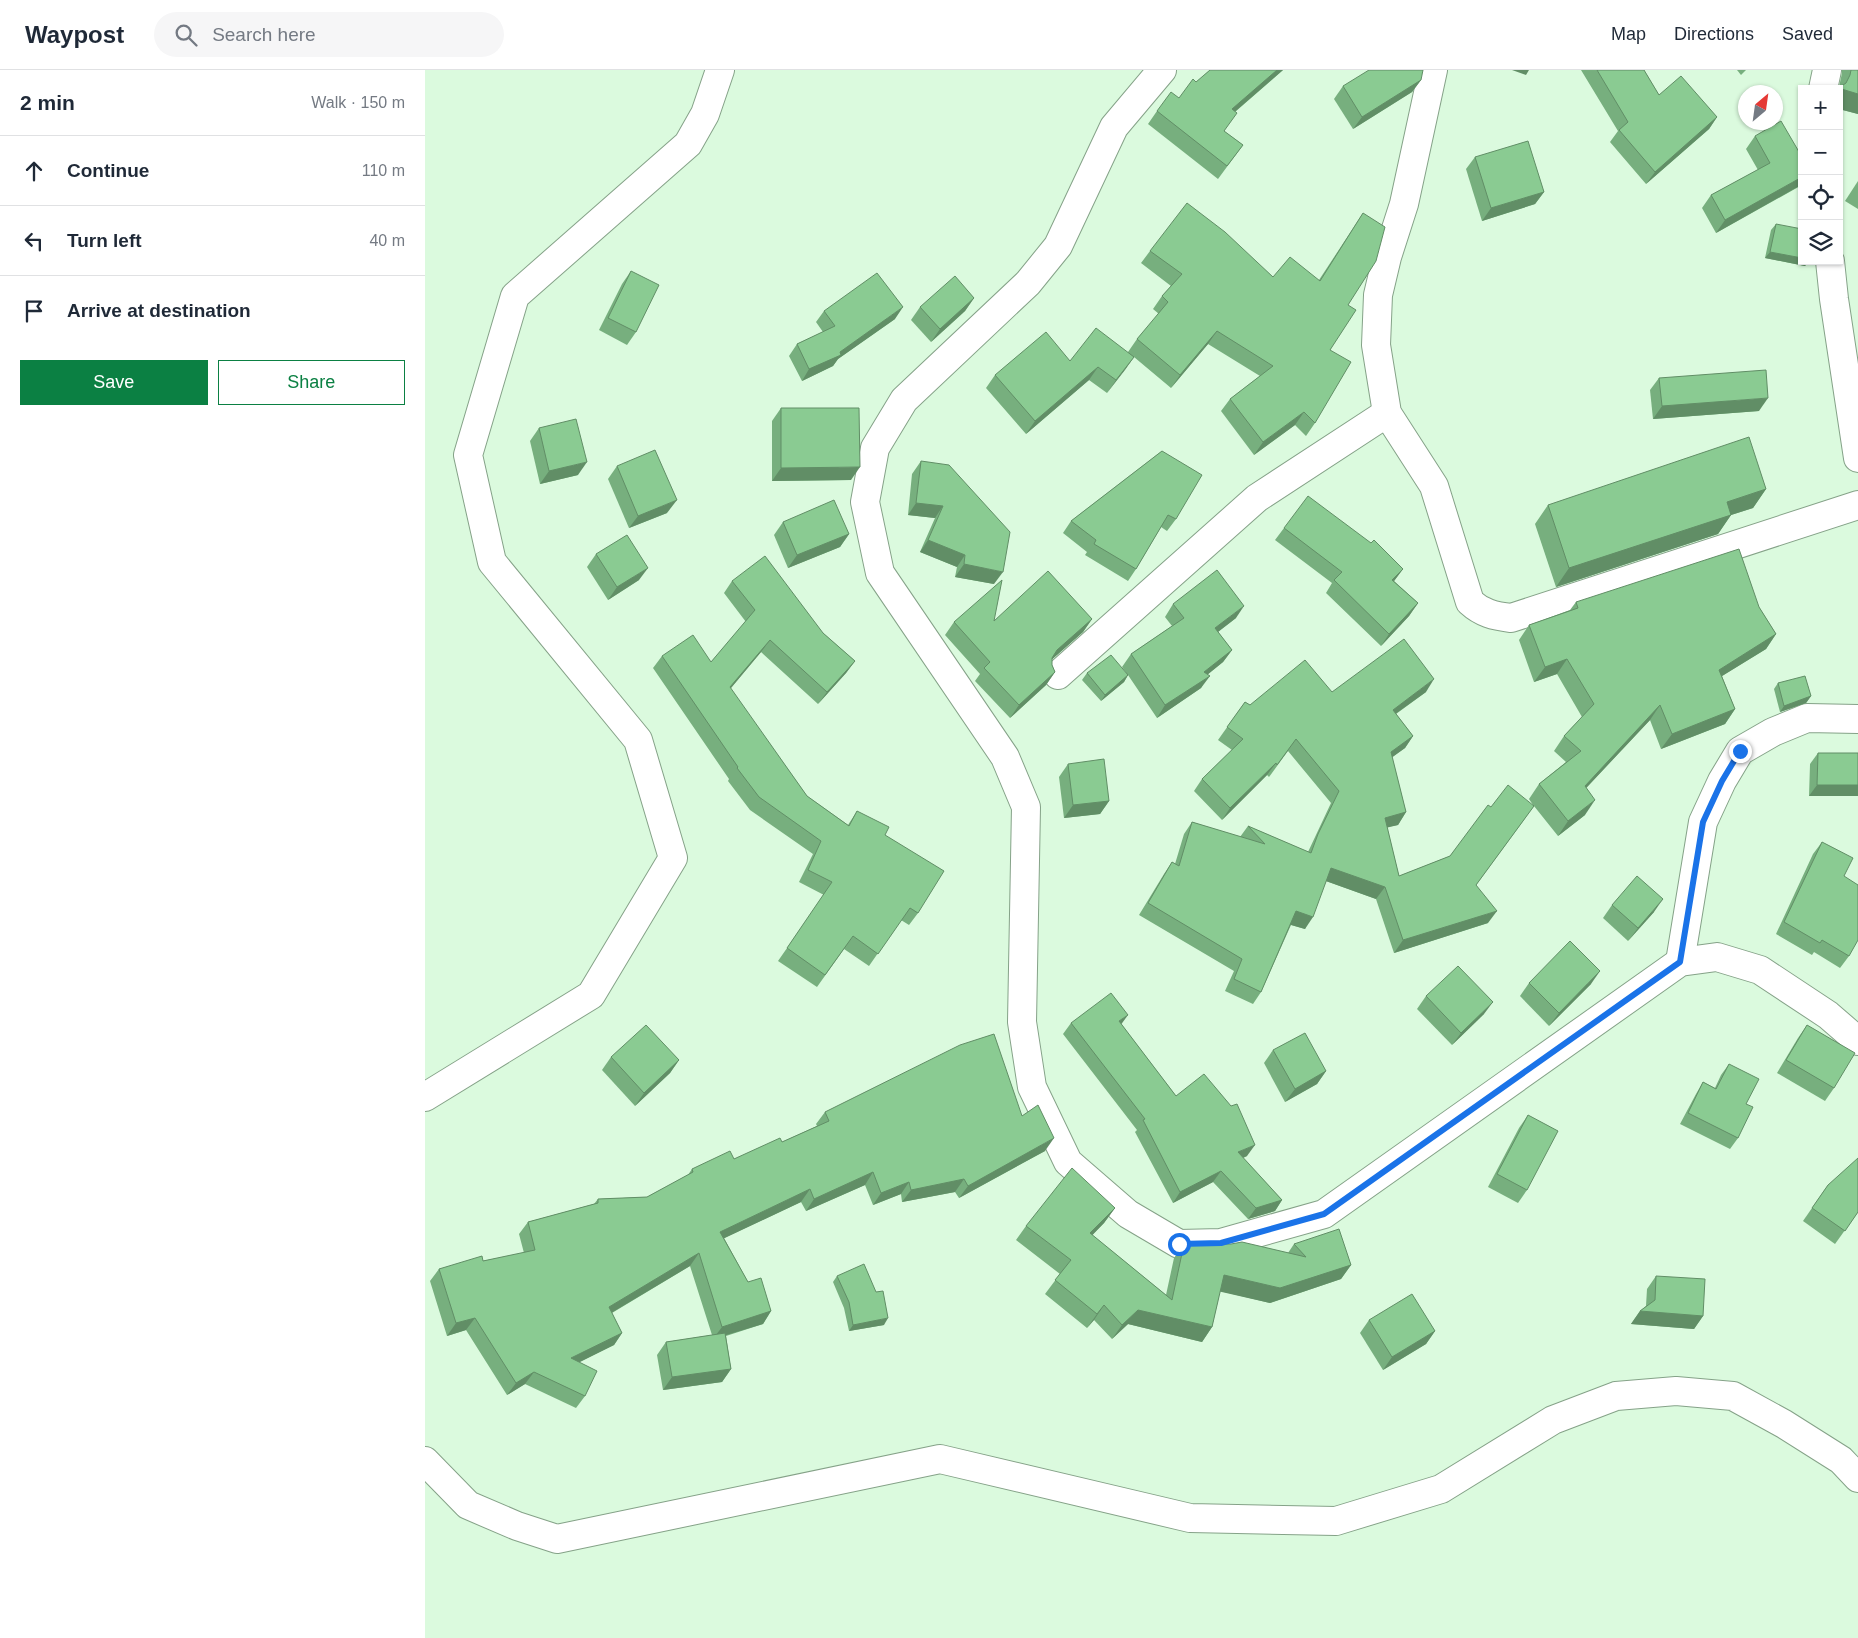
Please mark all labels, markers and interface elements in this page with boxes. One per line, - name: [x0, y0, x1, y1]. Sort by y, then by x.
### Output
- search box: [154, 12, 504, 57]
- text: Waypost: [25, 21, 124, 48]
- icon: search: [172, 21, 200, 49]
- text: Search here: [212, 24, 316, 45]
- text: Map: [1611, 24, 1646, 44]
- text: Directions: [1674, 24, 1754, 44]
- text: Saved: [1782, 24, 1833, 44]
- north arrow: [1738, 85, 1783, 130]
- map controls: [1798, 85, 1843, 265]
- button: +: [1798, 85, 1843, 130]
- text: 2 min: [20, 91, 75, 114]
- text: Walk · 150 m: [311, 94, 405, 111]
- button: −: [1798, 130, 1843, 175]
- icon: ahead: [20, 157, 48, 185]
- text: Continue: [67, 160, 149, 181]
- text: 110 m: [362, 162, 405, 179]
- button: locate: [1798, 175, 1843, 220]
- button: layers: [1798, 220, 1843, 265]
- icon: left: [20, 227, 48, 255]
- text: Turn left: [67, 230, 142, 251]
- text: 40 m: [369, 232, 405, 249]
- icon: arrive: [20, 297, 48, 325]
- text: Arrive at destination: [67, 300, 251, 321]
- button: Save: [20, 360, 208, 405]
- button: Share: [218, 360, 405, 405]
- route end: [1729, 740, 1752, 763]
- route start: [1168, 1233, 1191, 1256]

